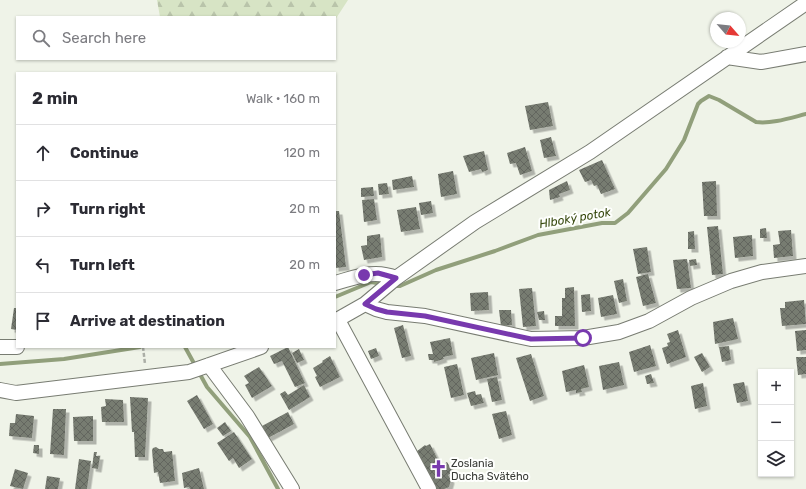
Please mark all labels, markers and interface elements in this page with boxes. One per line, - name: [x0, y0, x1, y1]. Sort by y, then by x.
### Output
- north arrow: [710, 12, 746, 48]
- search box: [16, 16, 336, 60]
- icon: search: [30, 27, 52, 49]
- text: Search here: [62, 29, 146, 47]
- text: 2 min: [32, 88, 78, 108]
- text: Walk · 160 m: [246, 91, 320, 106]
- icon: ahead: [32, 142, 54, 164]
- text: Continue: [70, 144, 139, 162]
- text: 120 m: [284, 145, 320, 160]
- icon: right: [32, 198, 54, 220]
- text: Turn right: [70, 200, 145, 218]
- text: 20 m: [289, 201, 320, 216]
- water label: Hlboký potok: [538, 205, 613, 231]
- icon: left: [32, 254, 54, 276]
- text: Turn left: [70, 256, 135, 274]
- text: 20 m: [289, 257, 320, 272]
- route end: [355, 266, 373, 284]
- icon: arrive: [32, 310, 54, 332]
- text: Arrive at destination: [70, 312, 225, 330]
- route start: [574, 329, 592, 347]
- map controls: [758, 369, 794, 477]
- button: +: [758, 369, 794, 405]
- button: −: [758, 405, 794, 441]
- button: layers: [758, 441, 794, 477]
- place label: Zoslania Ducha Svätého: [451, 457, 529, 483]
- church icon: Zoslania Ducha Svätého: [428, 459, 448, 479]

